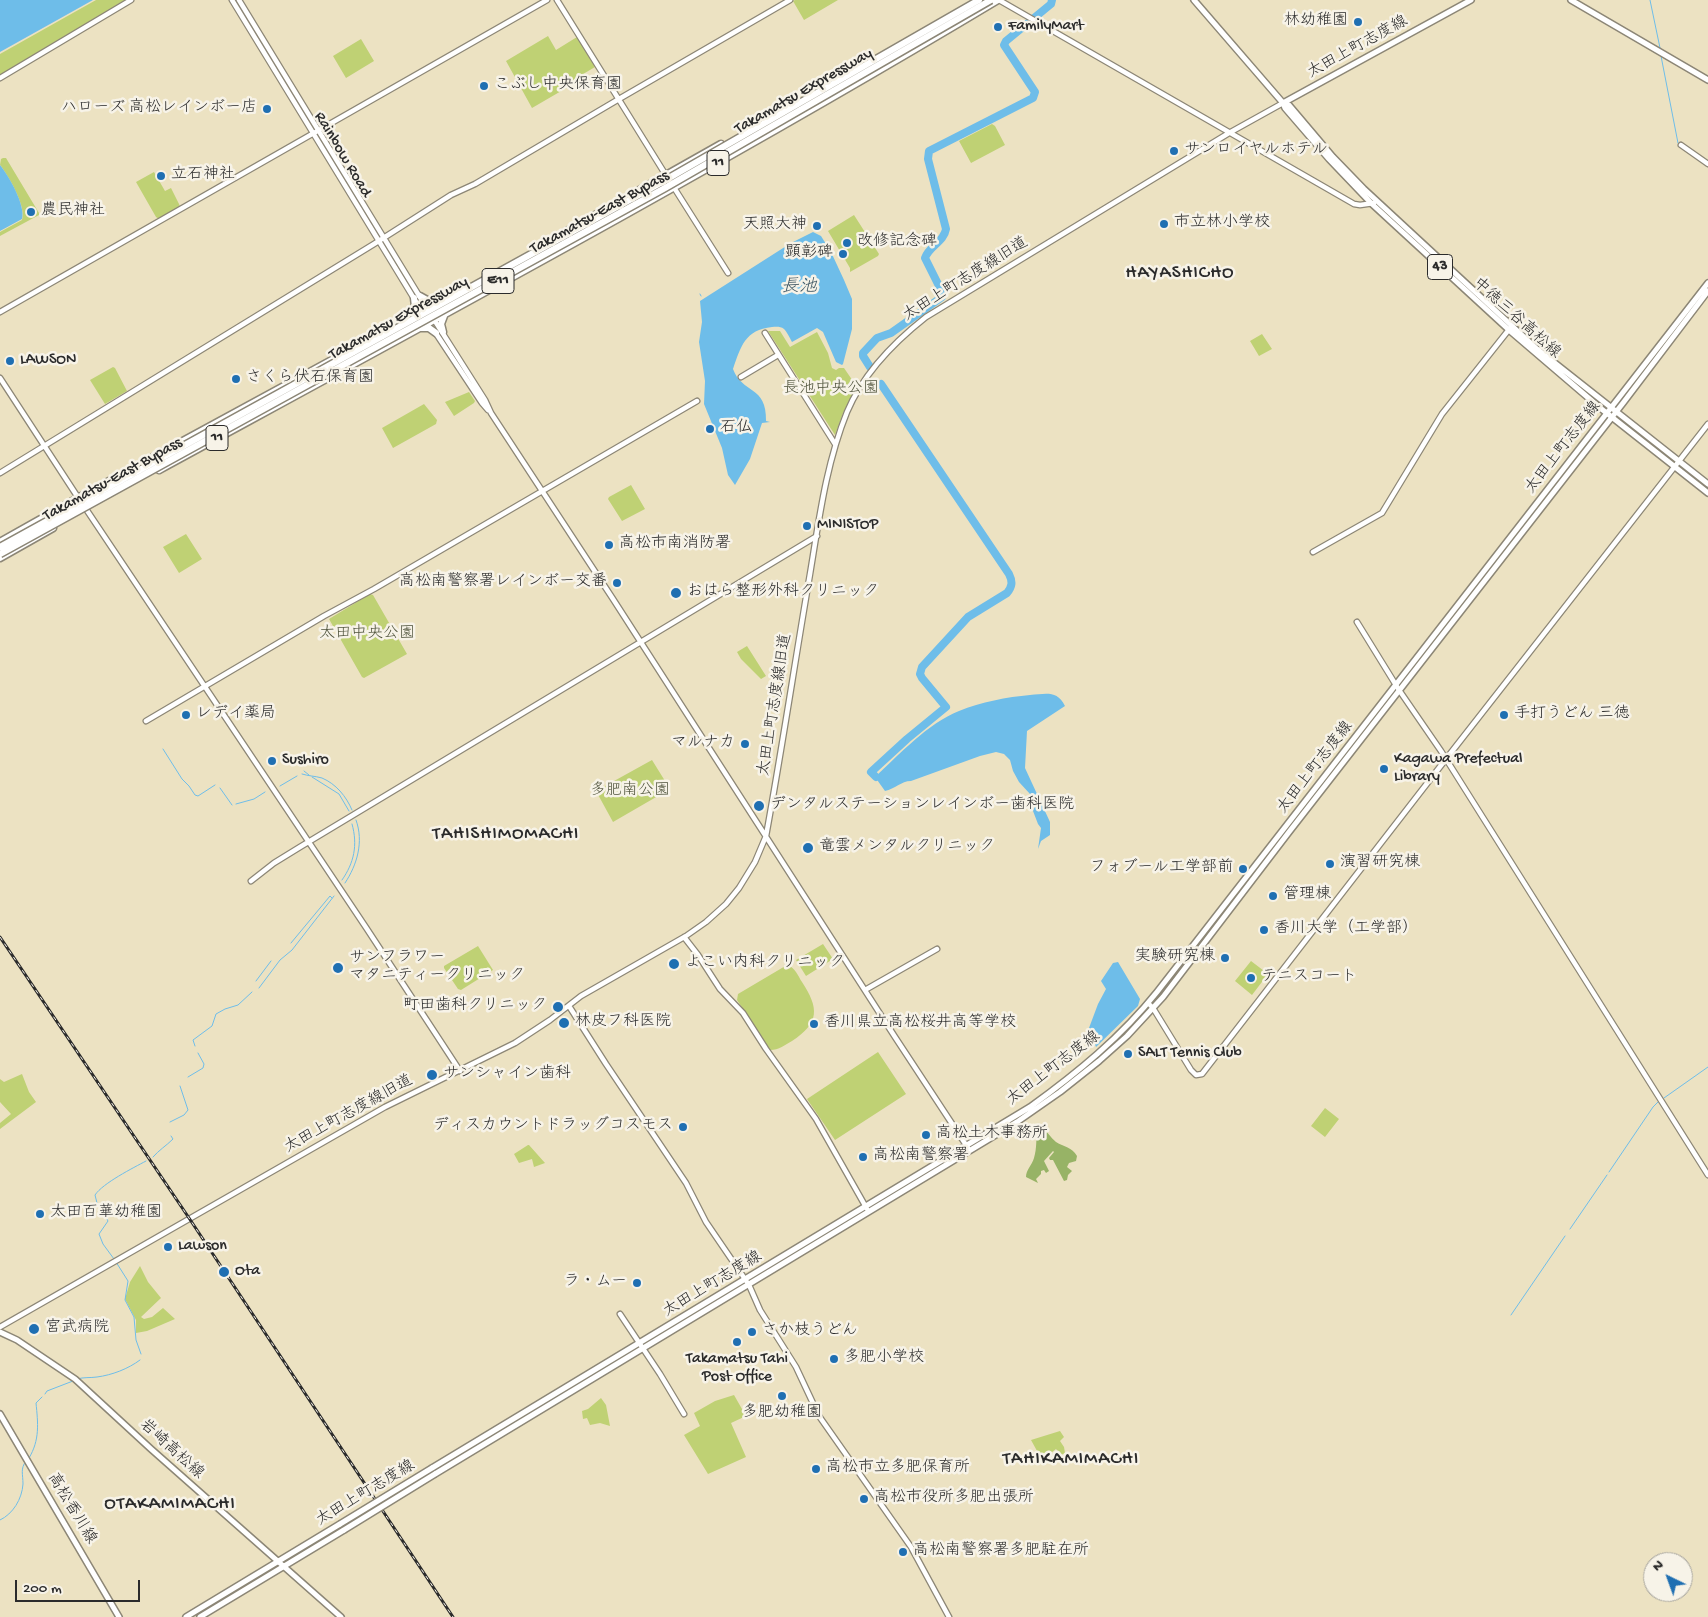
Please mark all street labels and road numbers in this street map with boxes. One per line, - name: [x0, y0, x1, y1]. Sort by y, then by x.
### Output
- street label: 太田上町志度線: [1304, 12, 1412, 84]
- street label: Takamatsu Expressway: [732, 45, 876, 139]
- street label: Rainbow Road: [309, 109, 375, 201]
- road number: 11: [707, 150, 729, 176]
- street label: Takamatsu-East Bypass: [527, 167, 673, 259]
- street label: 太田上町志度線旧道: [900, 234, 1032, 326]
- road number: 43: [1428, 254, 1452, 280]
- road number: E11: [482, 268, 514, 294]
- street label: Takamatsu Expressway: [326, 273, 472, 365]
- street label: 中徳三谷高松線: [1468, 274, 1564, 364]
- street label: 太田上町志度線: [1522, 398, 1606, 498]
- road number: 11: [206, 426, 228, 450]
- street label: Takamatsu-East Bypass: [40, 434, 186, 526]
- street label: 太田上町志度線旧道: [755, 632, 797, 778]
- street label: 太田上町志度線: [1274, 718, 1358, 818]
- street label: 太田上町志度線: [1003, 1028, 1105, 1110]
- street label: 太田上町志度線旧道: [281, 1072, 417, 1158]
- street label: 太田上町志度線: [660, 1248, 766, 1322]
- street label: 岩崎高松線: [135, 1416, 207, 1484]
- street label: 太田上町志度線: [313, 1457, 419, 1531]
- street label: 高松香川線: [42, 1470, 100, 1548]

